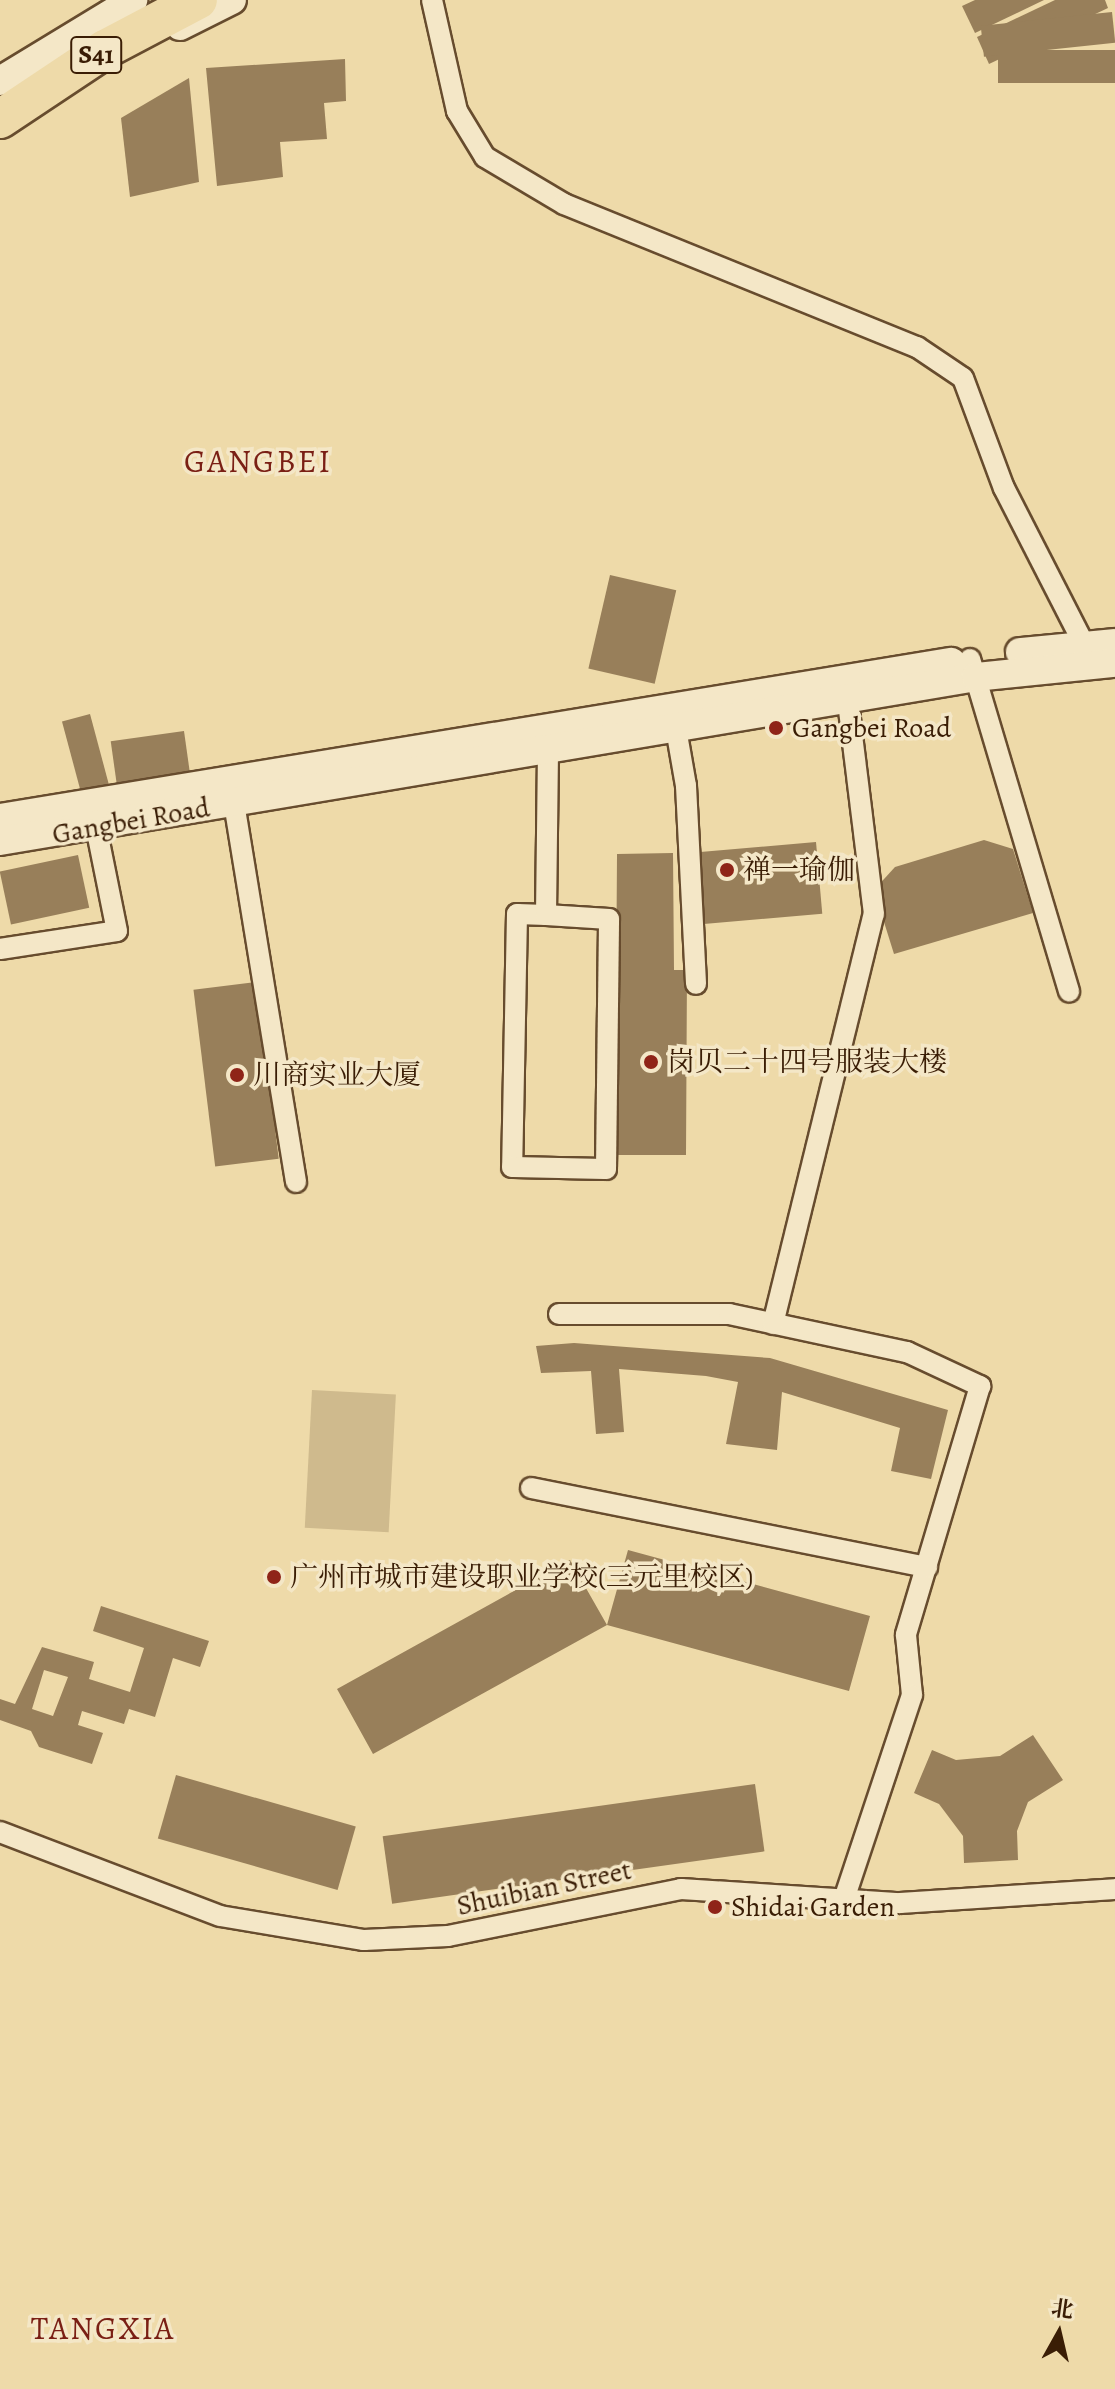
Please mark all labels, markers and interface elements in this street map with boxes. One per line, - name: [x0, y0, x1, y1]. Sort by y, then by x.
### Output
- road number: S41: [70, 33, 122, 77]
- district label: GANGBEI: [184, 442, 332, 480]
- place label: Gangbei Road: [792, 711, 951, 745]
- marker: Gangbei Road: [767, 719, 785, 737]
- street label: Gangbei Road: [50, 791, 212, 851]
- place label: 禅一瑜伽: [743, 853, 855, 887]
- marker: 禅一瑜伽: [718, 861, 736, 879]
- place label: 岗贝二十四号服装大楼: [667, 1045, 947, 1079]
- marker: 岗贝二十四号服装大楼: [642, 1053, 660, 1071]
- place label: 川商实业大厦: [253, 1058, 421, 1092]
- marker: 川商实业大厦: [228, 1066, 246, 1084]
- place label: 广州市城市建设职业学校(三元里校区): [290, 1560, 753, 1594]
- marker: 广州市城市建设职业学校(三元里校区): [265, 1568, 283, 1586]
- street label: Shuibian Street: [454, 1853, 634, 1923]
- place label: Shidai Garden: [731, 1890, 895, 1924]
- marker: Shidai Garden: [706, 1898, 724, 1916]
- north arrow: [1019, 2293, 1099, 2373]
- text: 北: [1049, 2293, 1075, 2326]
- district label: TANGXIA: [31, 2309, 175, 2347]

